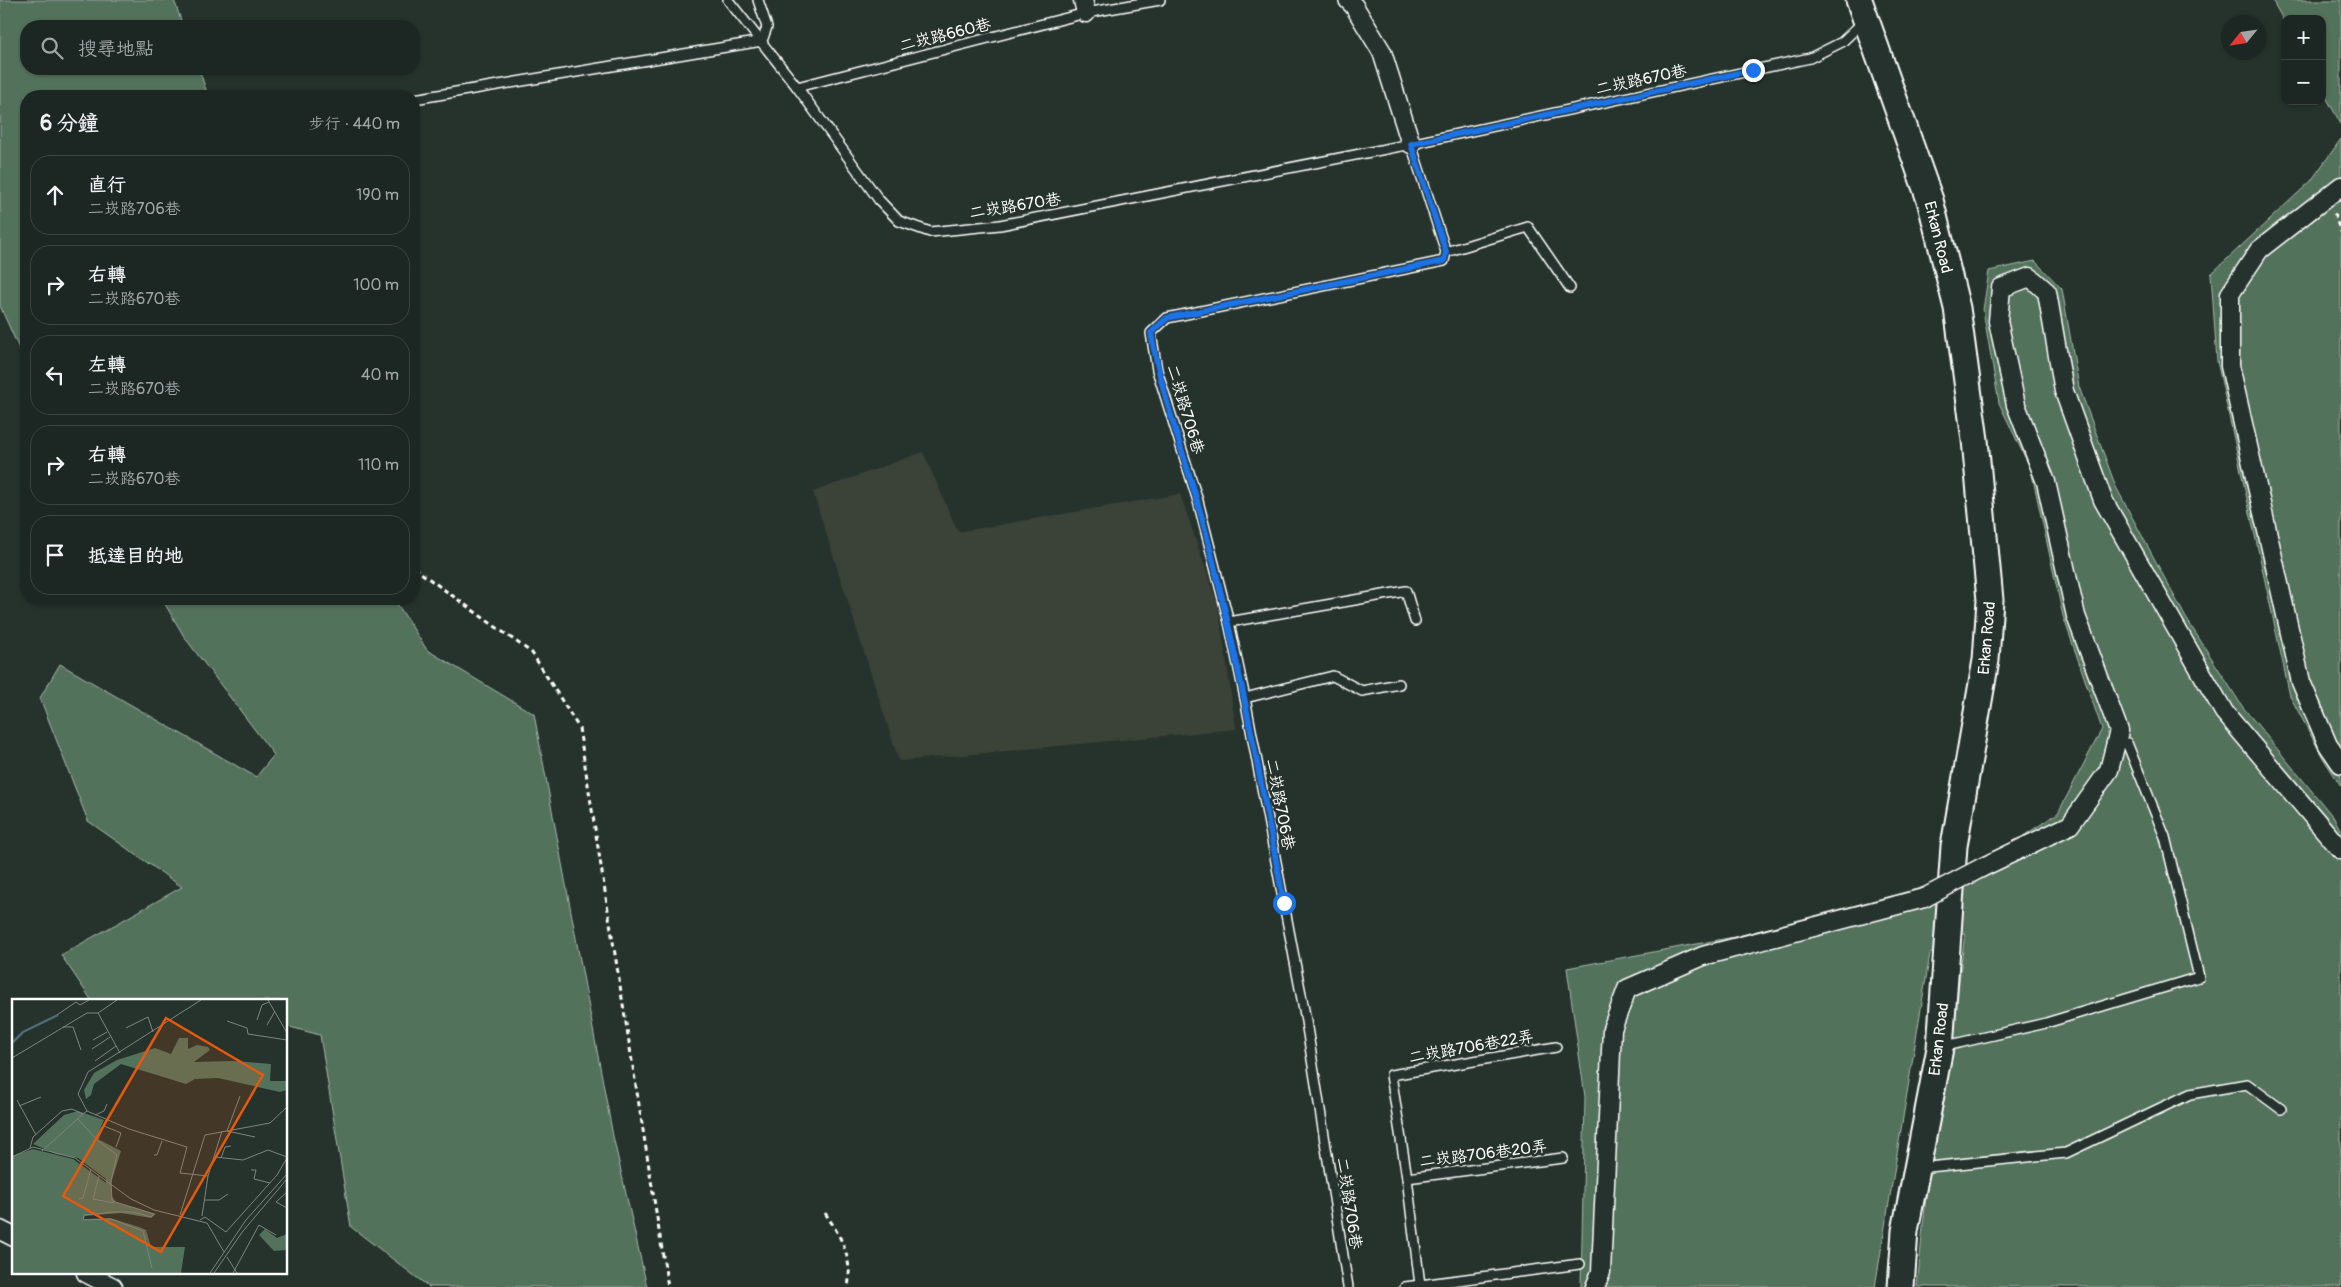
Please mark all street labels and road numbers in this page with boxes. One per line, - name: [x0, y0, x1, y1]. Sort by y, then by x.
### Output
- street label: 二崁路660巷: [897, 14, 993, 56]
- street label: 二崁路670巷: [1594, 61, 1689, 99]
- street label: 二崁路670巷: [968, 189, 1062, 223]
- street label: Erkan Road: [1919, 199, 1957, 275]
- street label: 二崁路706巷: [1162, 362, 1208, 457]
- street label: Erkan Road: [1974, 601, 2000, 675]
- street label: 二崁路706巷: [1261, 757, 1299, 852]
- street label: Erkan Road: [1925, 1002, 1953, 1077]
- street label: 二崁路706巷22弄: [1407, 1026, 1535, 1068]
- street label: 二崁路706巷20弄: [1418, 1136, 1548, 1172]
- street label: 二崁路706巷: [1332, 1156, 1366, 1251]

